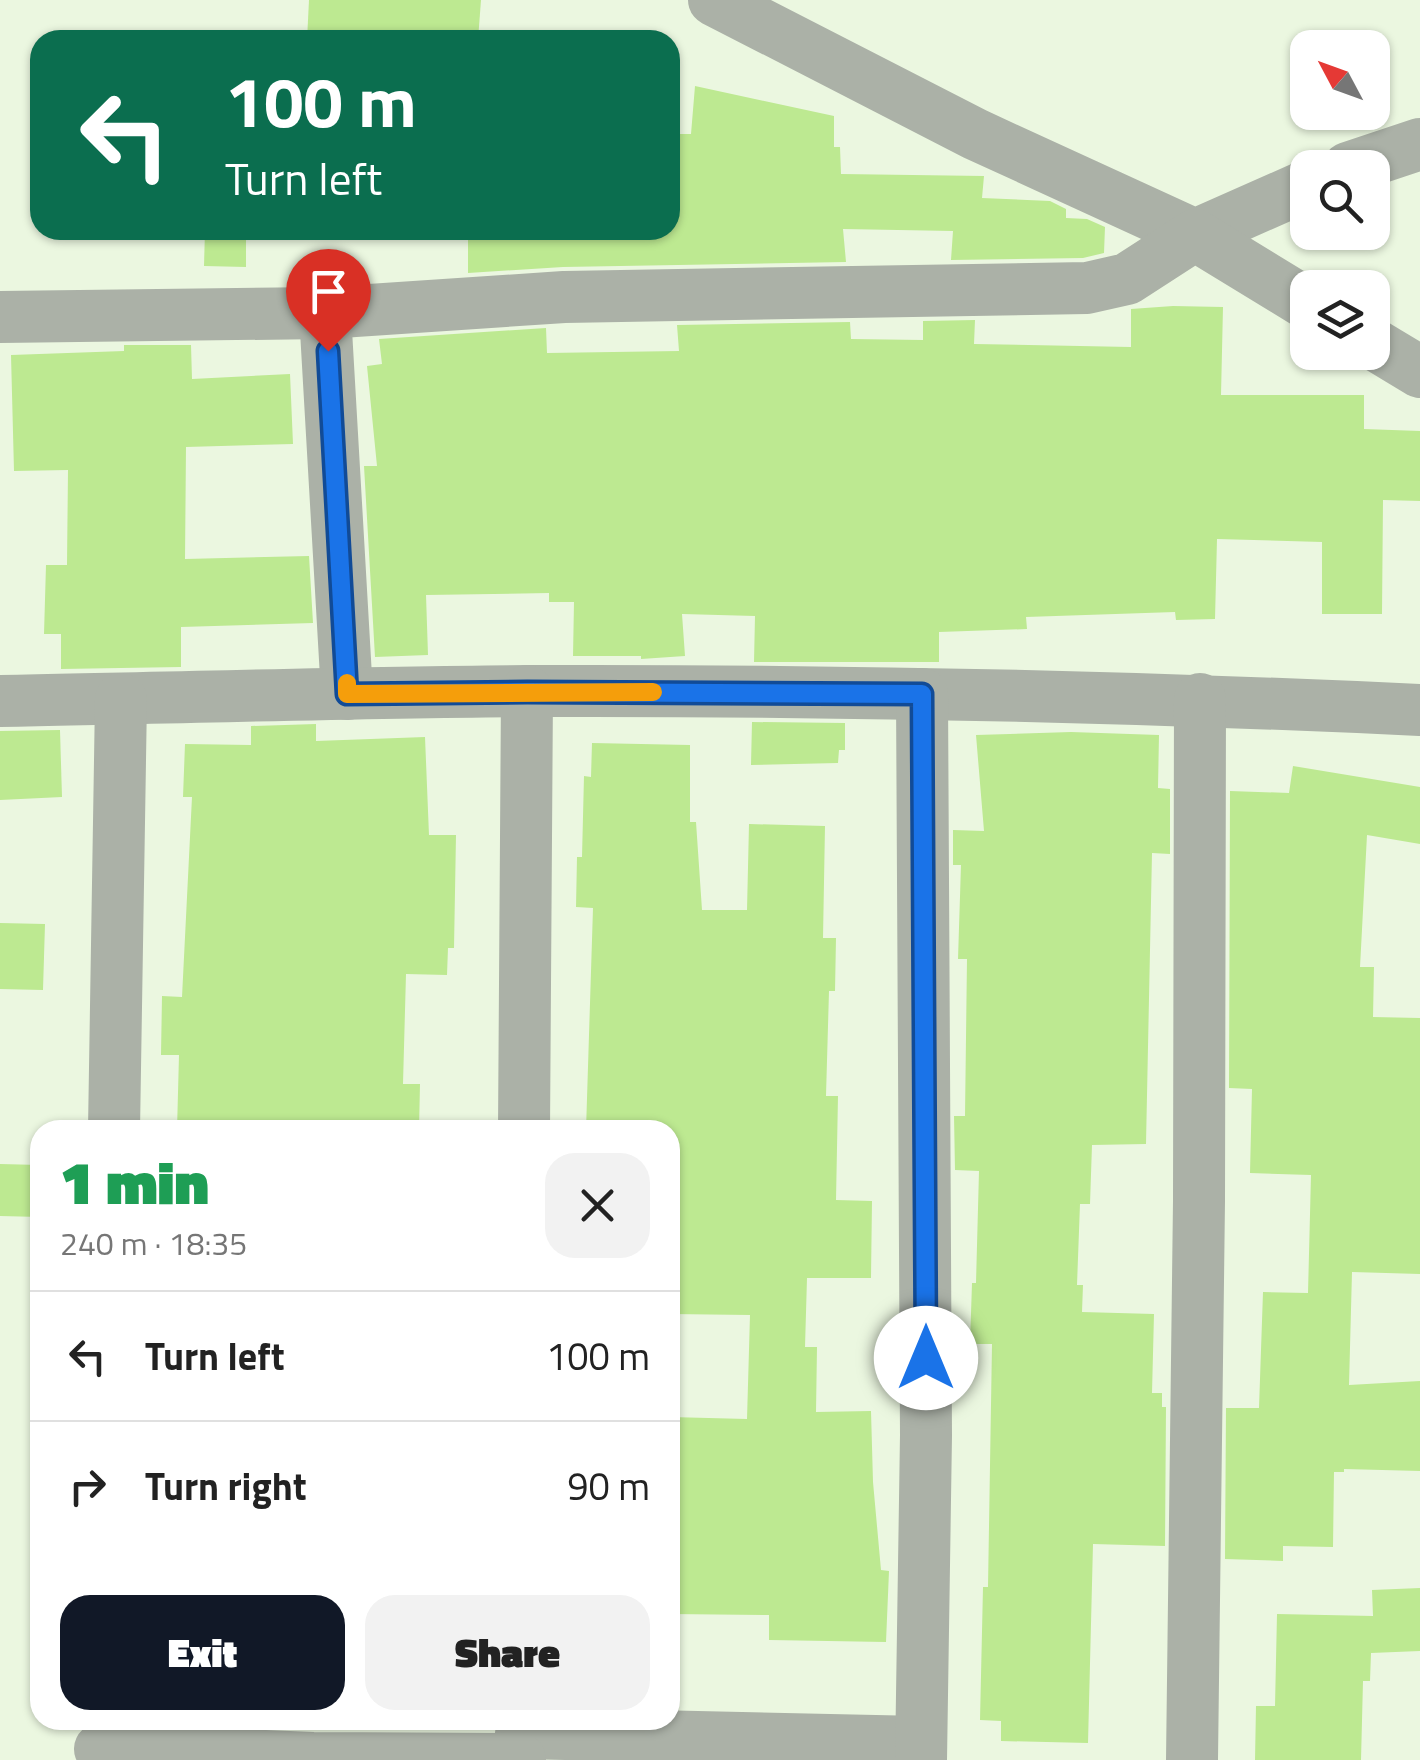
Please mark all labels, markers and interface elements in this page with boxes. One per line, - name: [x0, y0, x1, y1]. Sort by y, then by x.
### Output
- north arrow: [1290, 30, 1390, 130]
- map controls: [1290, 30, 1390, 370]
- text: 100 m: [225, 48, 417, 154]
- icon: left: [60, 70, 190, 200]
- text: Turn left: [225, 144, 382, 212]
- button: search: [1290, 150, 1390, 250]
- pin: [286, 249, 371, 352]
- icon: arrive: [301, 264, 356, 319]
- button: layers: [1290, 270, 1390, 370]
- text: 1 min: [60, 1136, 209, 1227]
- button: close: [545, 1153, 650, 1258]
- text: 240 m · 18:35: [60, 1219, 247, 1267]
- position arrow: [874, 1306, 978, 1410]
- text: Turn left: [145, 1327, 285, 1385]
- text: 100 m: [546, 1327, 650, 1385]
- icon: left: [60, 1329, 115, 1384]
- text: Turn right: [145, 1457, 307, 1515]
- text: 90 m: [567, 1457, 650, 1515]
- icon: right: [60, 1459, 115, 1514]
- button: Exit: [60, 1595, 345, 1710]
- button: Share: [365, 1595, 650, 1710]

